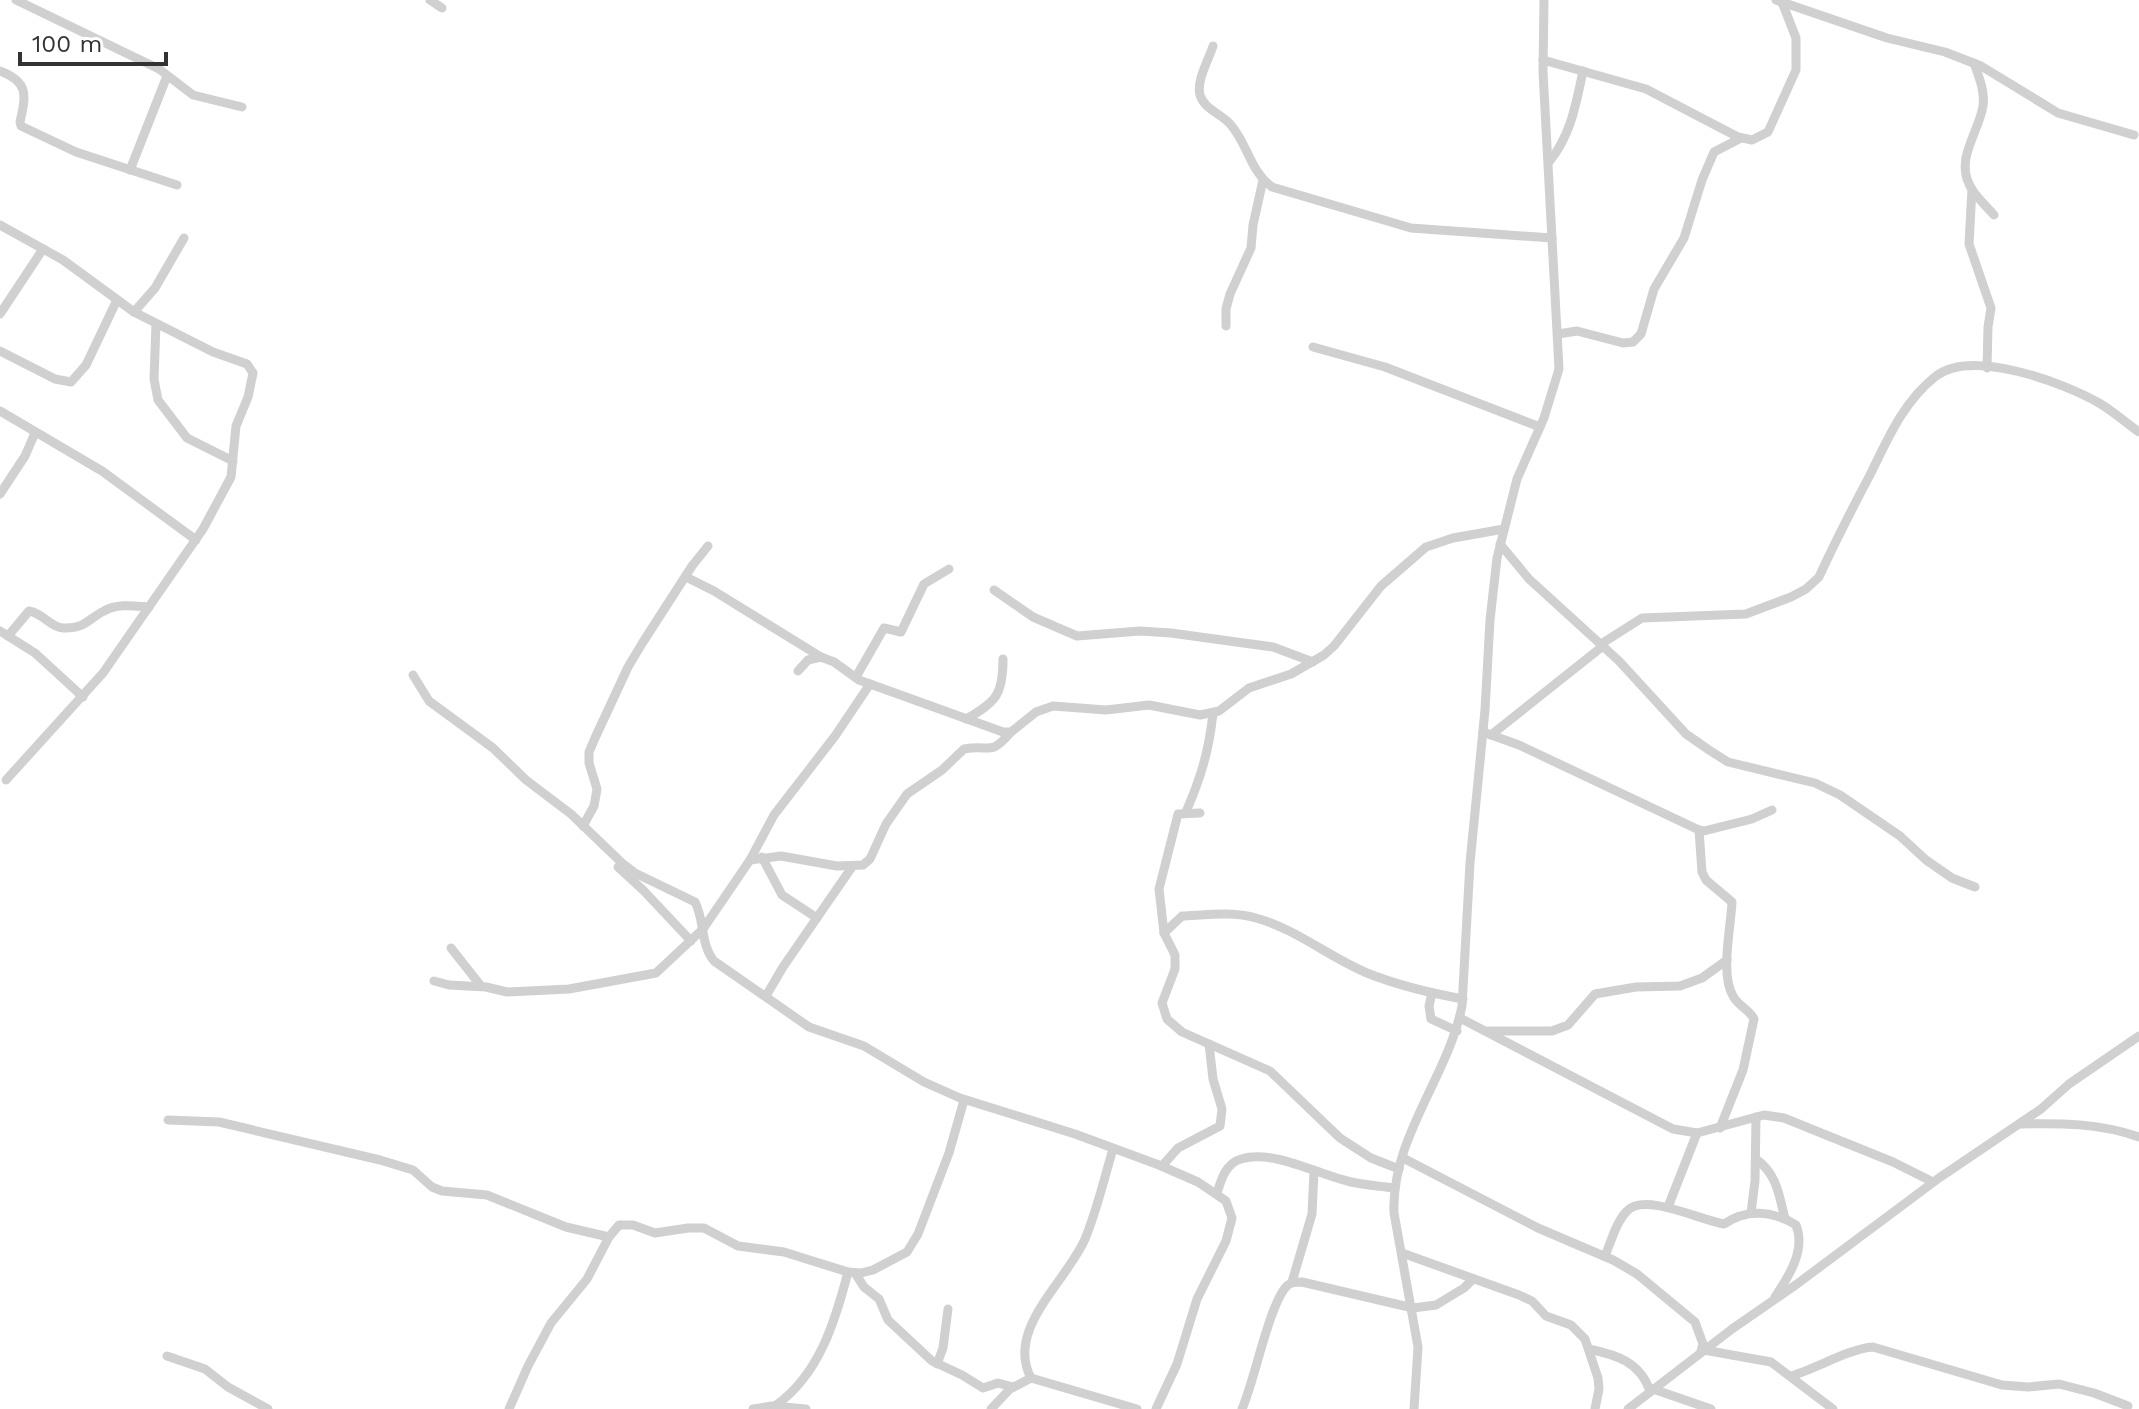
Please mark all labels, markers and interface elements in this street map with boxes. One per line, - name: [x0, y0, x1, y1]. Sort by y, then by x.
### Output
- scale bar: [20, 16, 166, 66]
- text: 100 m: [32, 30, 102, 58]

